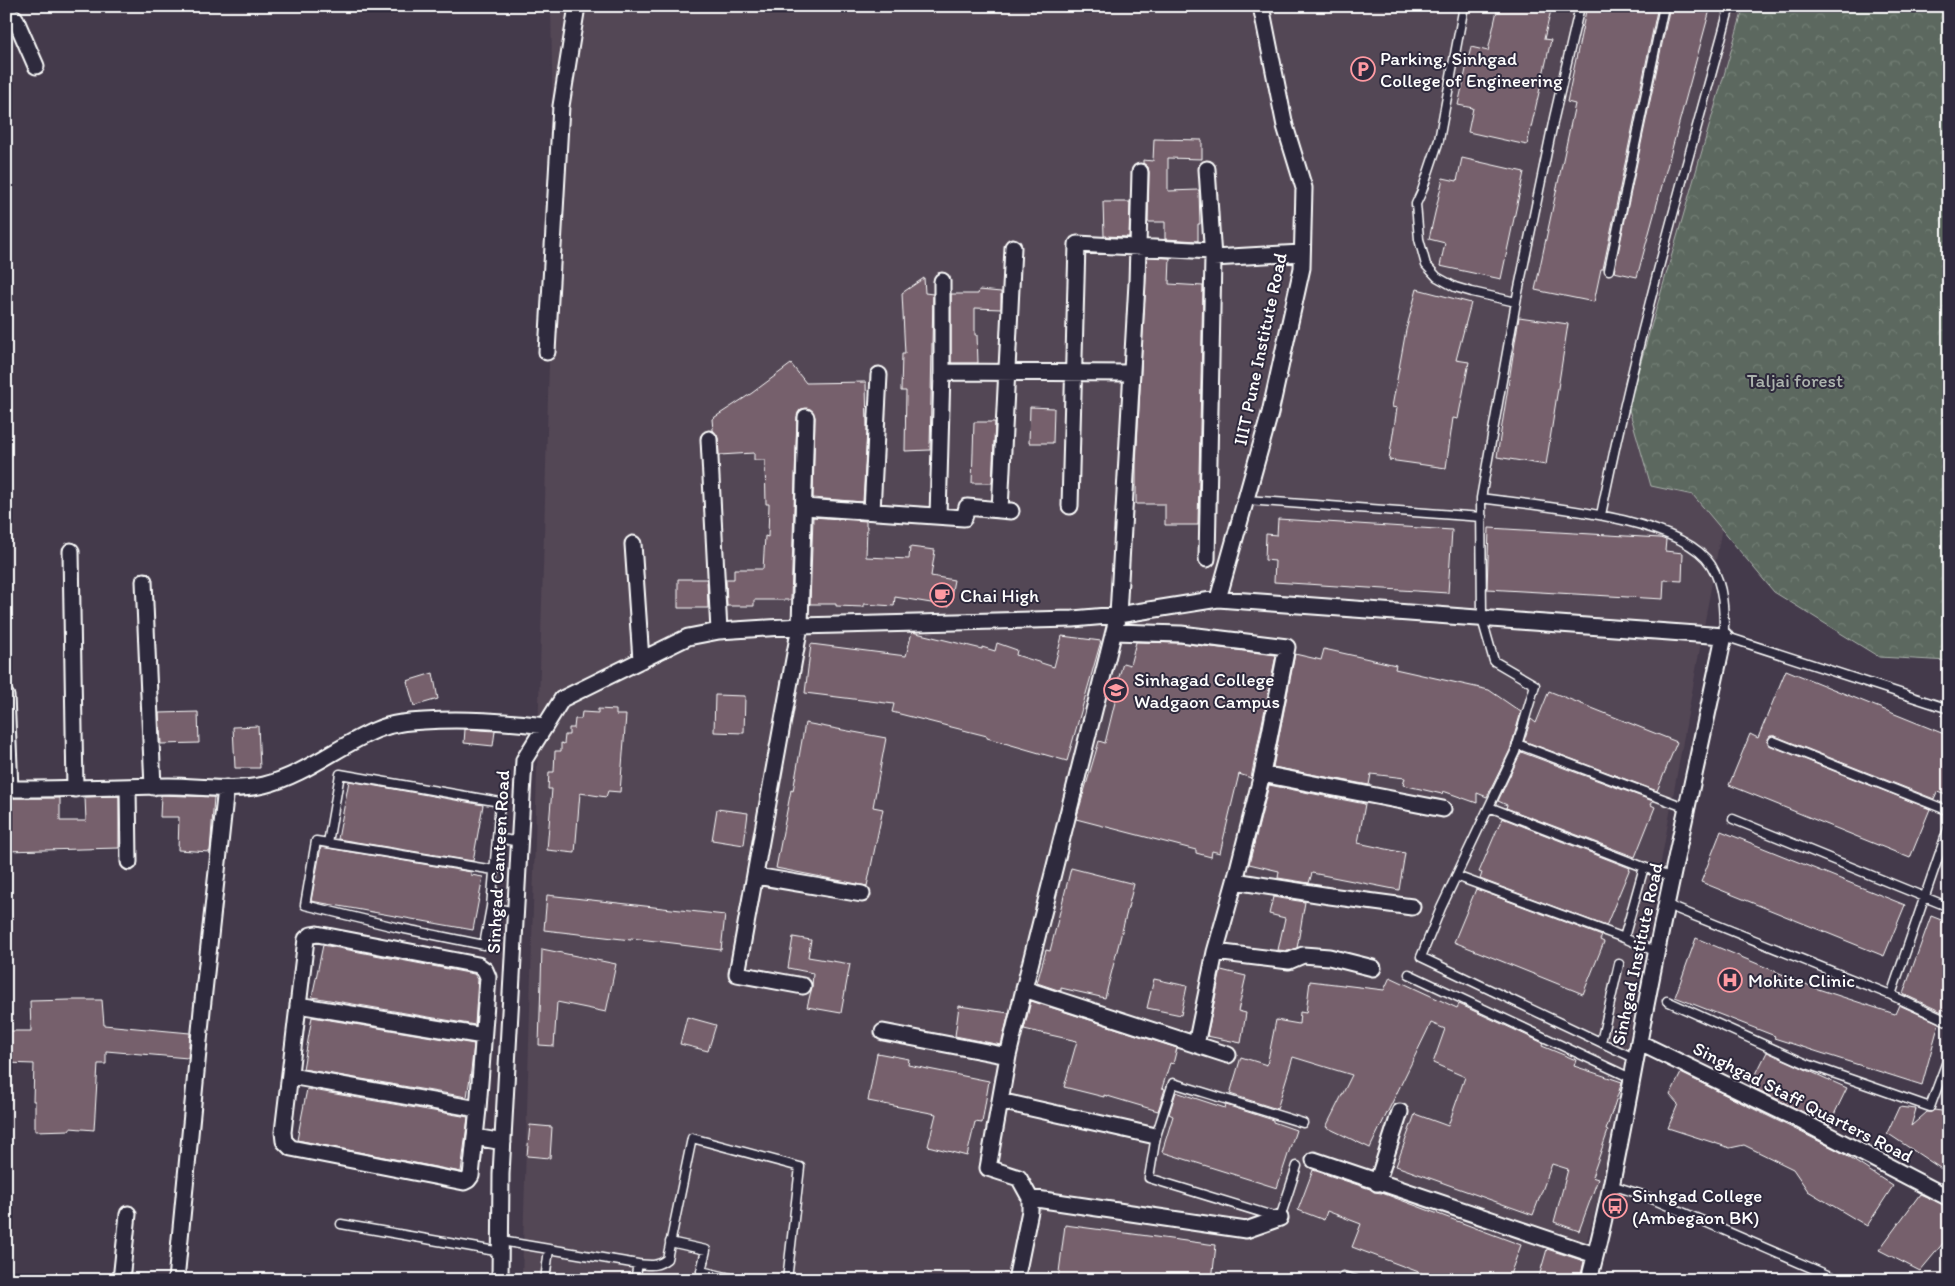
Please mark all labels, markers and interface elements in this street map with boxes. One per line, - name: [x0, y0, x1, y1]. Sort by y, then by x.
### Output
- place label: Parking, Sinhgad College of Engineering: [1380, 47, 1563, 92]
- parking icon: Parking, Sinhgad College of Engineering: [1350, 56, 1376, 82]
- street label: IIIT Pune Institute Road: [1228, 250, 1292, 448]
- park label: Taljai forest: [1747, 369, 1843, 392]
- cafe icon: Chai High: [929, 582, 955, 608]
- place label: Chai High: [960, 584, 1039, 607]
- place label: Sinhagad College Wadgaon Campus: [1134, 668, 1280, 713]
- school or university icon: Sinhagad College Wadgaon Campus: [1103, 677, 1129, 703]
- street label: Sinhgad Canteen Road: [482, 770, 514, 954]
- street label: Sinhgad Institute Road: [1606, 860, 1668, 1048]
- hospital icon: Mohite Clinic: [1717, 967, 1743, 993]
- place label: Mohite Clinic: [1748, 969, 1855, 992]
- street label: Singhgad Staff Quarters Road: [1689, 1036, 1917, 1168]
- place label: Sinhgad College (Ambegaon BK): [1632, 1184, 1762, 1229]
- bus stop icon: Sinhgad College (Ambegaon BK): [1602, 1193, 1628, 1219]

